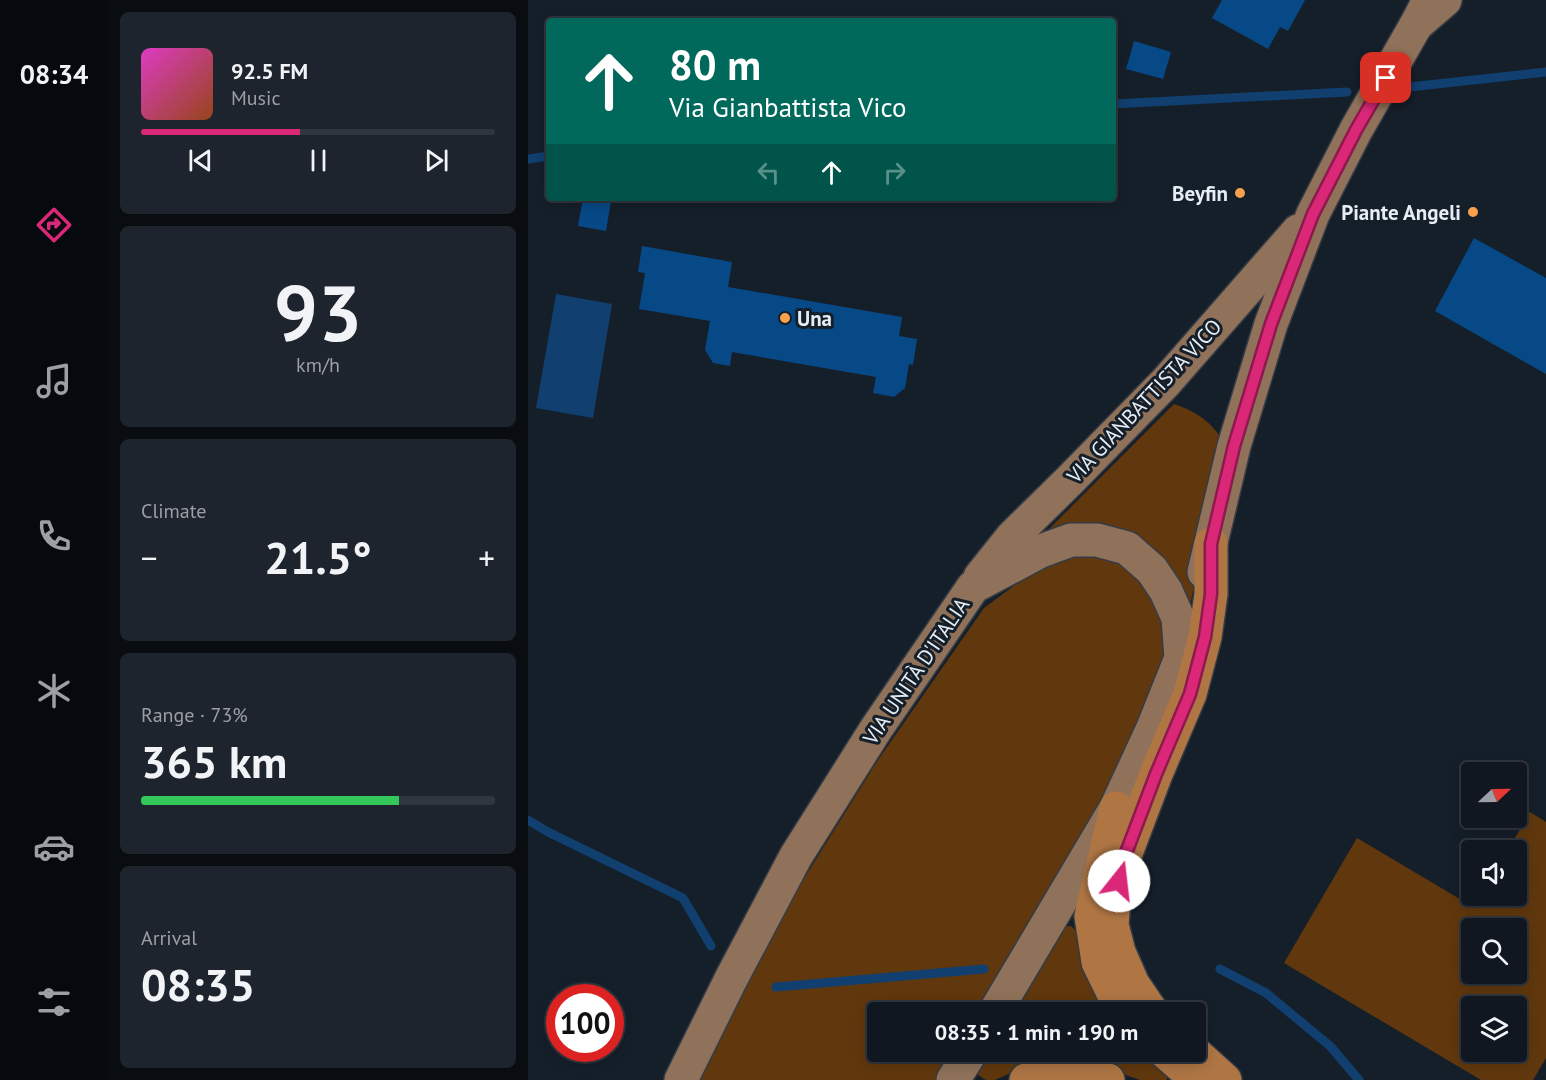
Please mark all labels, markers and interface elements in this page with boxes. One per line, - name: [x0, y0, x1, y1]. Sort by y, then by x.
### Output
- text: 80 m: [669, 37, 761, 92]
- icon: ahead: [570, 42, 648, 120]
- pin: [1360, 52, 1411, 103]
- text: 08:34: [20, 57, 88, 91]
- text: 92.5 FM: [231, 57, 308, 85]
- icon: arrive: [1369, 61, 1402, 94]
- text: Music: [231, 85, 280, 111]
- text: Via Gianbattista Vico: [669, 90, 907, 124]
- icon: previous: [184, 144, 217, 177]
- icon: pause: [302, 144, 335, 177]
- icon: next: [420, 144, 453, 177]
- icon: left: [752, 156, 785, 189]
- icon: ahead: [815, 156, 848, 189]
- icon: right: [878, 156, 911, 189]
- place label: Beyfin: [1172, 180, 1228, 207]
- marker: Beyfin: [1233, 186, 1247, 200]
- place label: Piante Angeli: [1341, 199, 1461, 226]
- icon: directions: [33, 204, 75, 246]
- marker: Piante Angeli: [1466, 205, 1480, 219]
- text: 93: [274, 262, 362, 363]
- place label: Una: [797, 305, 832, 332]
- marker: Una: [778, 311, 792, 325]
- street label: VIA GIANBATTISTA VICO: [1060, 313, 1227, 490]
- text: km/h: [296, 352, 340, 378]
- icon: music: [33, 360, 75, 402]
- text: Climate: [141, 498, 207, 524]
- icon: phone: [33, 515, 75, 557]
- text: 21.5°: [264, 528, 372, 586]
- text: −: [141, 536, 158, 579]
- text: +: [478, 536, 495, 579]
- street label: VIA UNITÀ D'ITALIA: [856, 592, 976, 751]
- icon: climate: [33, 670, 75, 712]
- text: Range · 73%: [141, 702, 248, 728]
- text: 365 km: [141, 732, 287, 790]
- north arrow: [1461, 762, 1527, 828]
- map controls: [1461, 762, 1527, 1062]
- icon: car: [33, 826, 75, 868]
- button: sound: [1461, 840, 1527, 906]
- position arrow: [1087, 849, 1151, 913]
- button: search: [1461, 918, 1527, 984]
- text: Arrival: [141, 925, 197, 951]
- text: 08:35: [141, 955, 255, 1013]
- icon: filters: [33, 981, 75, 1023]
- speed limit sign: 100: [546, 984, 624, 1062]
- button: layers: [1461, 996, 1527, 1062]
- text: 08:35 · 1 min · 190 m: [935, 1018, 1138, 1046]

